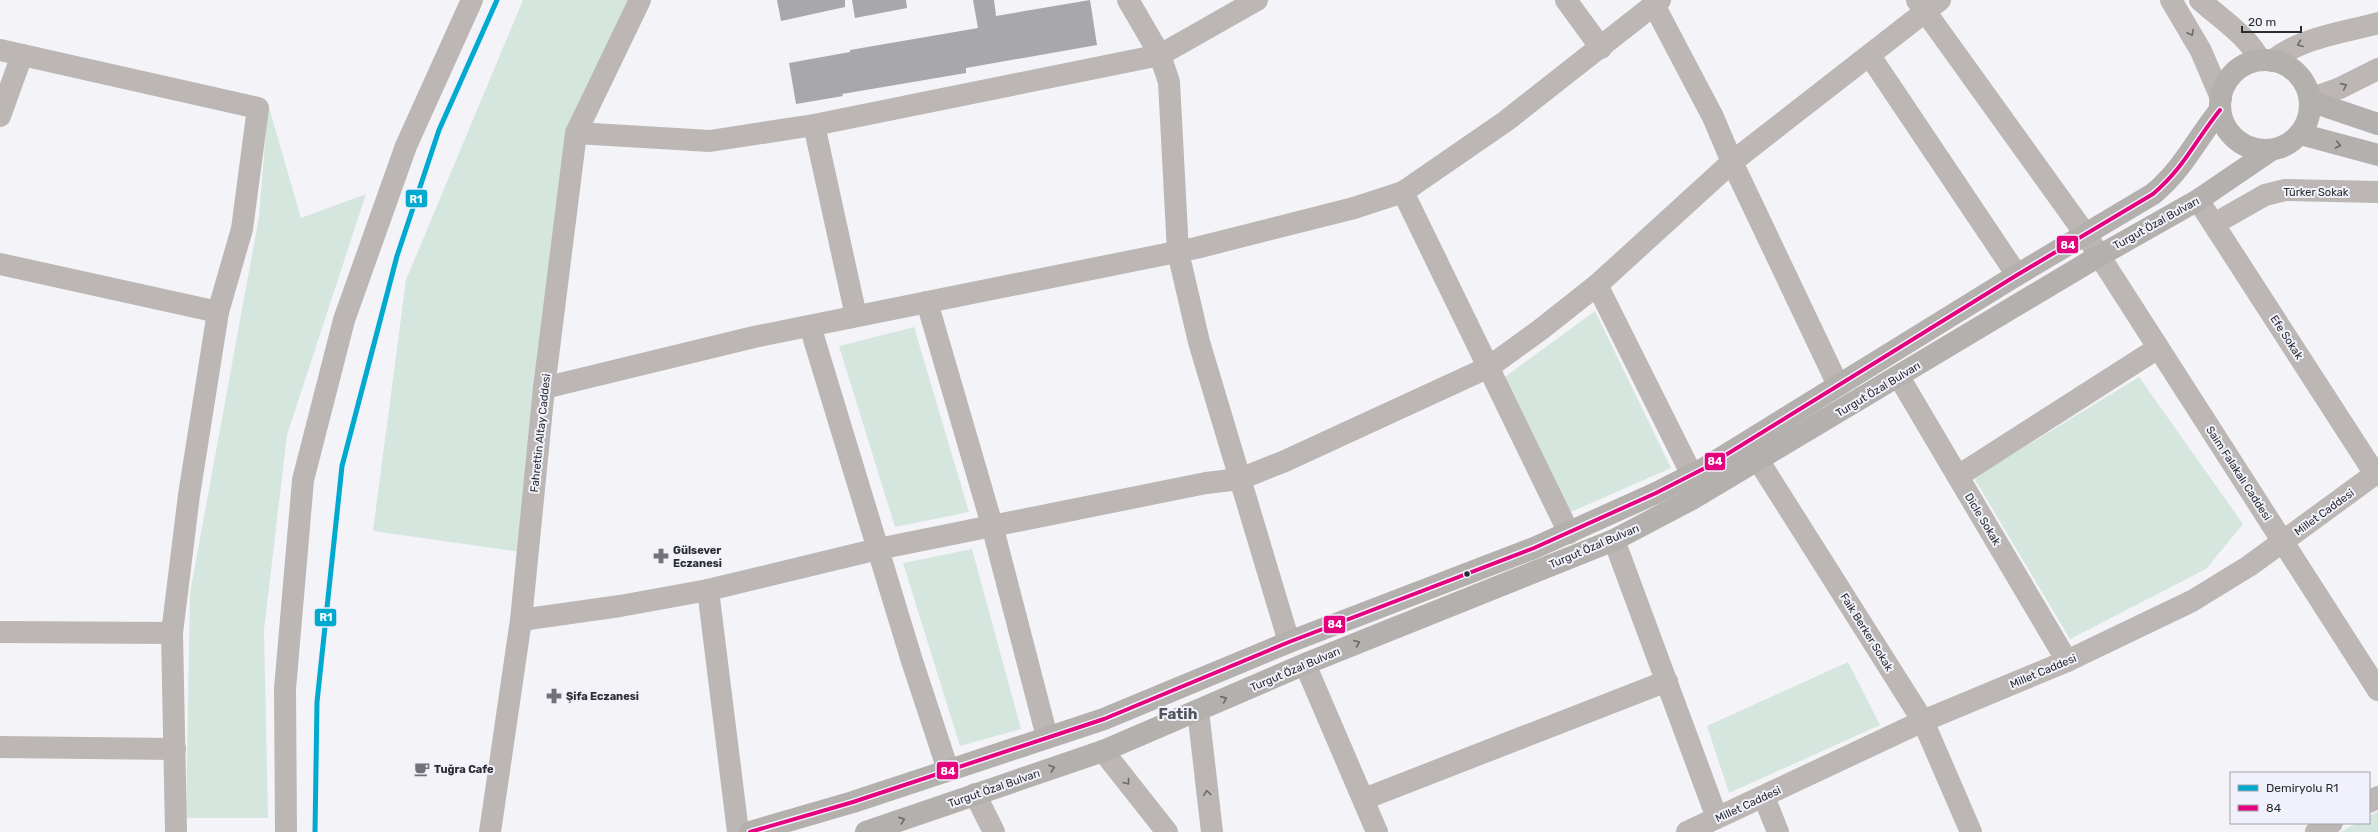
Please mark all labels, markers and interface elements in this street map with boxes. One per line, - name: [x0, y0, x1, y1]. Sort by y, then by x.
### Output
- scale bar: [2242, 8, 2301, 34]
- text: 20 m: [2248, 15, 2276, 29]
- one-way arrow: [2186, 29, 2194, 36]
- one-way arrow: [2296, 40, 2303, 48]
- one-way arrow: [2341, 82, 2348, 90]
- one-way arrow: [2334, 140, 2341, 148]
- street label: Türker Sokak: [2284, 186, 2349, 199]
- line badge: R1: [405, 189, 428, 208]
- text: R1: [409, 193, 423, 206]
- street label: Turgut Özal Bulvarı: [2111, 194, 2201, 252]
- line badge: 84: [2056, 235, 2079, 254]
- text: 84: [2061, 239, 2076, 252]
- street label: Efe Sokak: [2268, 313, 2306, 362]
- street label: Turgut Özal Bulvarı: [1834, 359, 1923, 420]
- street label: Fahrettin Altay Caddesi: [528, 373, 553, 493]
- street label: Saim Falakalı Caddesi: [2203, 424, 2274, 523]
- line badge: 84: [1704, 452, 1726, 471]
- text: 84: [1708, 455, 1723, 468]
- street label: Millet Caddesi: [2292, 486, 2357, 538]
- street label: Dicle Sokak: [1962, 491, 2003, 548]
- street label: Turgut Özal Bulvarı: [1547, 522, 1641, 571]
- place label: Gülsever Eczanesi: [673, 544, 722, 570]
- pharmacy icon: Gülsever Eczanesi: [652, 547, 670, 565]
- unlabelled marker: [1462, 569, 1472, 579]
- street label: Faik Berker Sokak: [1837, 591, 1896, 674]
- line badge: R1: [314, 608, 337, 627]
- text: R1: [319, 611, 333, 624]
- line badge: 84: [1323, 615, 1346, 634]
- text: 84: [1328, 618, 1343, 631]
- one-way arrow: [1353, 639, 1360, 647]
- street label: Turgut Özal Bulvarı: [1248, 645, 1342, 694]
- street label: Millet Caddesi: [2008, 652, 2078, 691]
- pharmacy icon: Şifa Eczanesi: [545, 687, 563, 705]
- place label: Şifa Eczanesi: [566, 690, 639, 703]
- one-way arrow: [1220, 696, 1228, 704]
- district label: Fatih: [1159, 705, 1197, 723]
- cafe icon: Tuğra Cafe: [413, 760, 431, 778]
- line badge: 84: [936, 761, 959, 780]
- place label: Tuğra Cafe: [434, 763, 494, 776]
- one-way arrow: [1048, 764, 1055, 773]
- text: 84: [941, 765, 956, 778]
- street label: Turgut Özal Bulvarı: [947, 767, 1042, 810]
- legend: [2230, 772, 2370, 824]
- one-way arrow: [1123, 777, 1130, 784]
- text: Demiryolu R1: [2266, 781, 2339, 795]
- street label: Millet Caddesi: [1713, 784, 1783, 825]
- one-way arrow: [1203, 790, 1212, 796]
- text: 84: [2266, 801, 2282, 815]
- one-way arrow: [899, 816, 906, 824]

